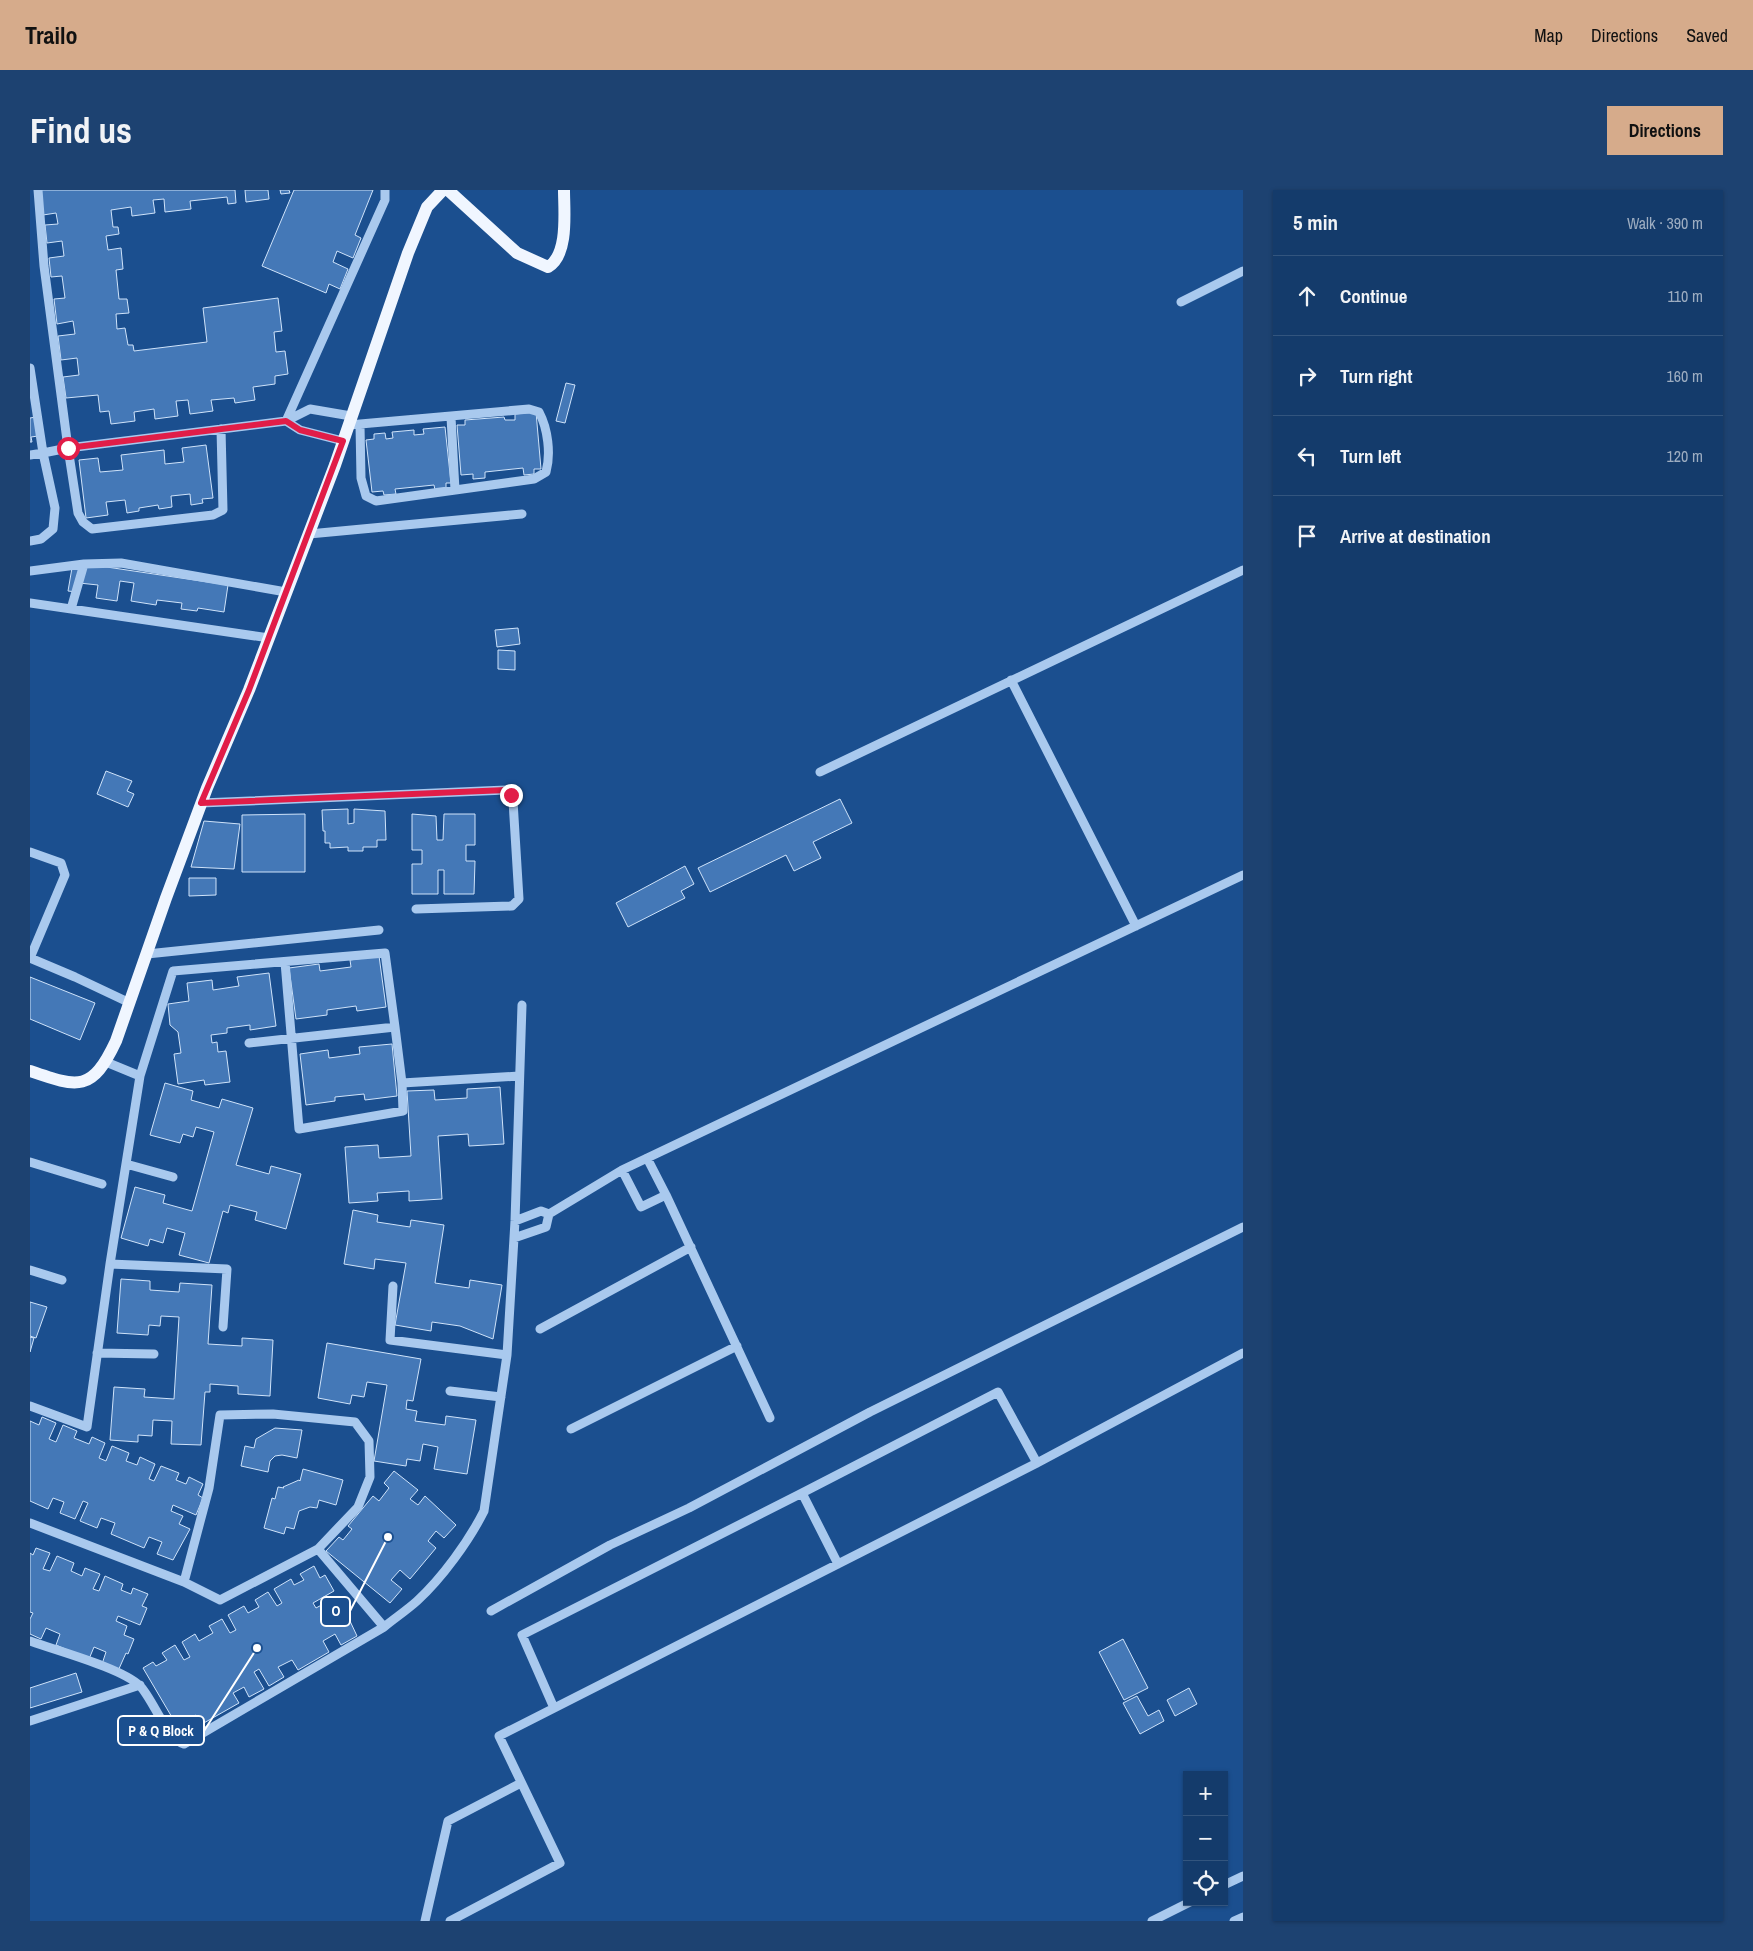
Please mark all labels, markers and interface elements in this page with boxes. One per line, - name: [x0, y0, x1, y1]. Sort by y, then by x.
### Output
- text: Trailo: [25, 19, 78, 51]
- text: Map: [1534, 23, 1563, 48]
- text: Directions: [1591, 23, 1658, 48]
- text: Saved: [1686, 23, 1728, 48]
- button: Directions: [1607, 106, 1723, 155]
- text: Find us: [30, 107, 132, 154]
- text: 5 min: [1293, 208, 1338, 237]
- text: Walk · 390 m: [1627, 212, 1703, 234]
- icon: ahead: [1293, 282, 1321, 310]
- text: Continue: [1340, 283, 1408, 309]
- text: 110 m: [1667, 285, 1703, 307]
- icon: right: [1293, 362, 1321, 390]
- text: Turn right: [1340, 363, 1412, 389]
- text: 160 m: [1667, 365, 1703, 387]
- route start: [57, 437, 80, 460]
- icon: left: [1293, 442, 1321, 470]
- text: Turn left: [1340, 443, 1401, 469]
- text: 120 m: [1667, 445, 1703, 467]
- icon: arrive: [1293, 522, 1321, 550]
- text: Arrive at destination: [1340, 523, 1491, 549]
- route end: [500, 784, 523, 807]
- callout: O: [321, 1597, 350, 1626]
- text: O: [332, 1602, 341, 1620]
- callout: P & Q Block: [118, 1716, 204, 1745]
- text: P & Q Block: [128, 1722, 194, 1740]
- map controls: [1183, 1771, 1228, 1906]
- button: +: [1183, 1771, 1228, 1816]
- button: −: [1183, 1816, 1228, 1861]
- button: locate: [1183, 1861, 1228, 1906]

